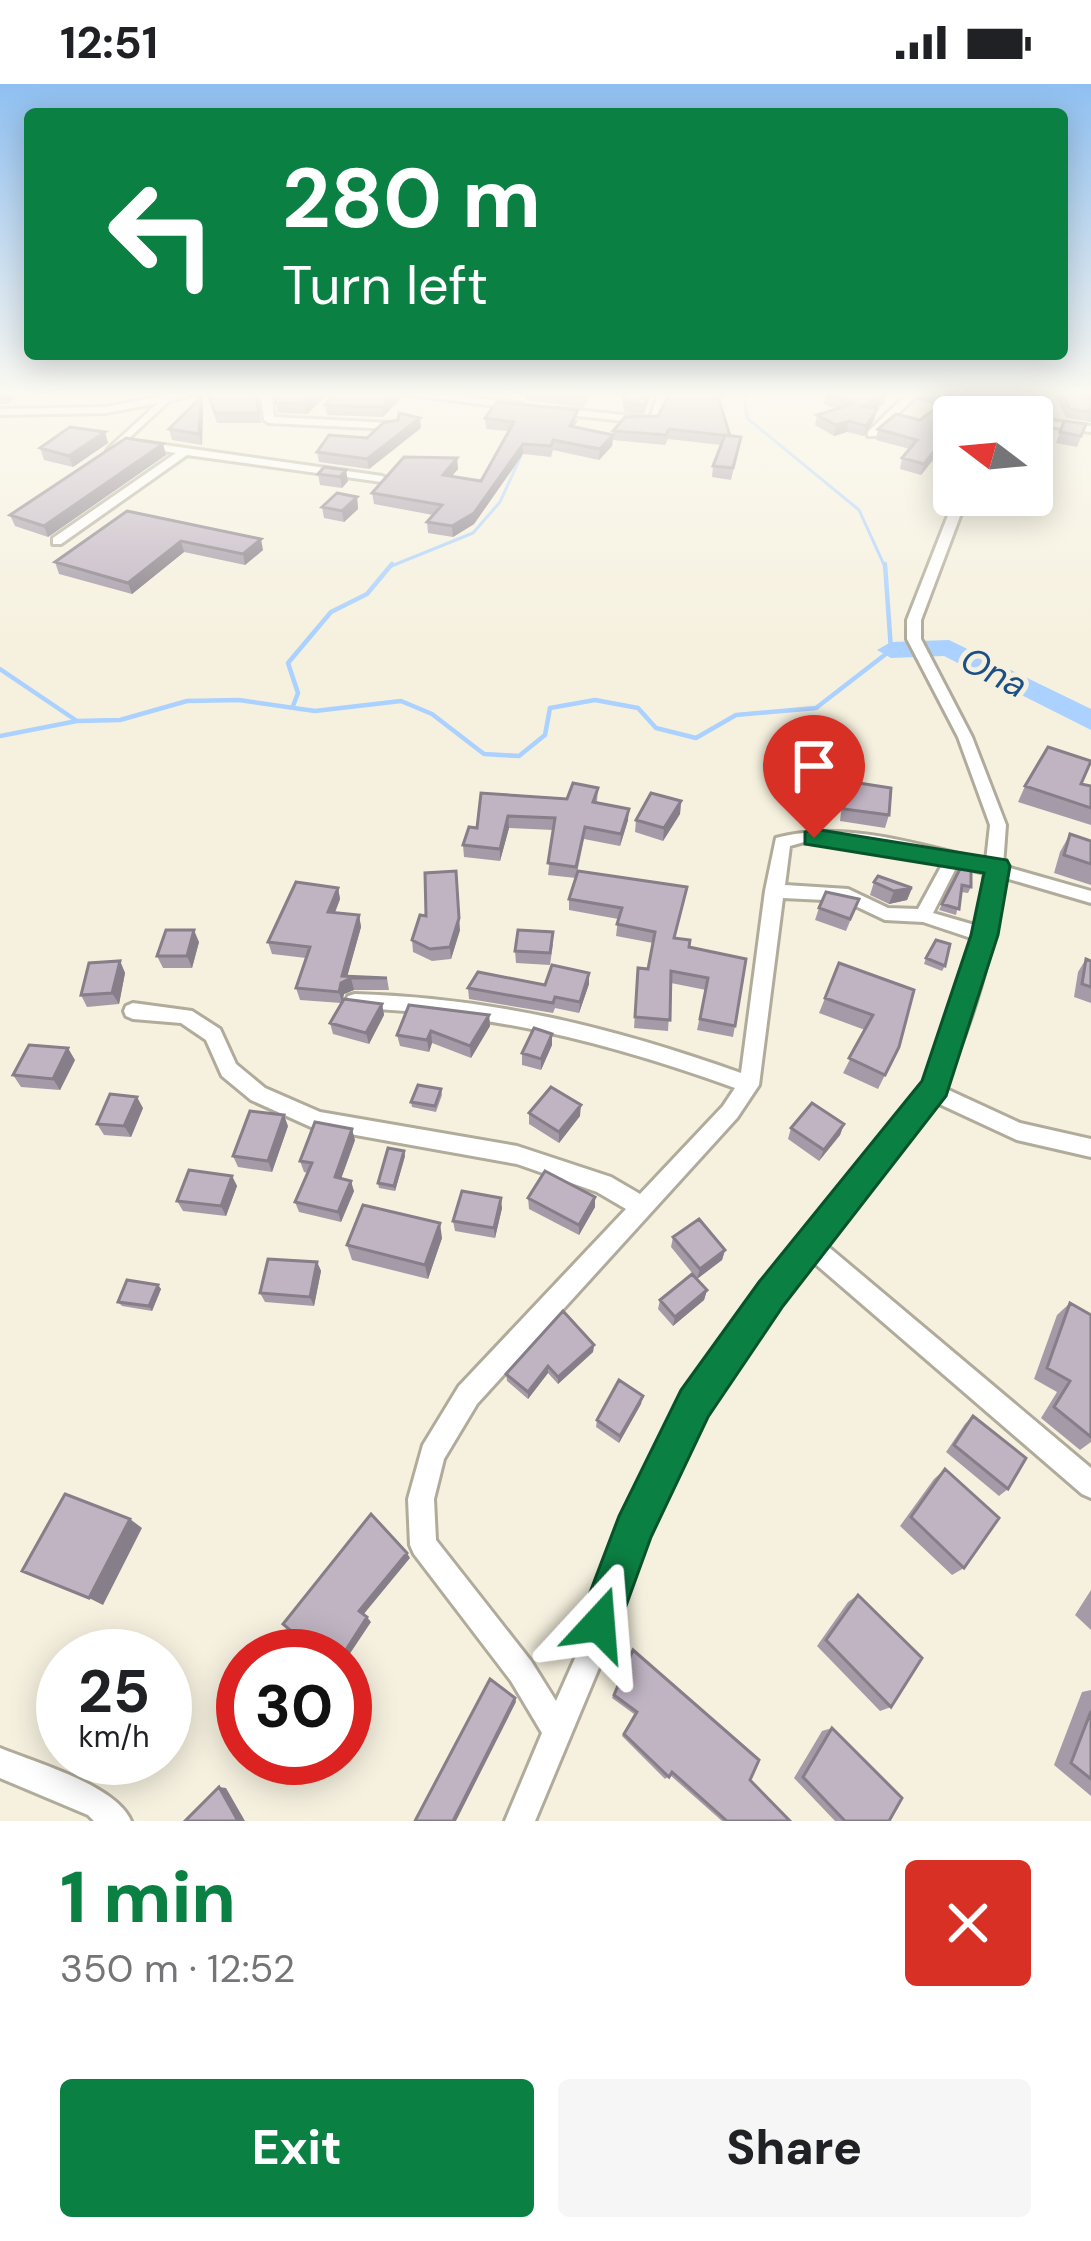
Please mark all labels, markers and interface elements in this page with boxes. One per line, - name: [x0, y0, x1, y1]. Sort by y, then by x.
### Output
- text: 12:51: [60, 13, 158, 72]
- text: 280 m: [282, 144, 541, 253]
- icon: left: [84, 156, 240, 312]
- text: Turn left: [282, 250, 488, 321]
- north arrow: [933, 396, 1053, 516]
- map controls: [933, 396, 1053, 516]
- water label: Ona: [953, 635, 1035, 709]
- pin: [763, 715, 865, 838]
- icon: arrive: [781, 733, 847, 799]
- position arrow: [536, 1561, 662, 1687]
- speed limit sign: 30: [216, 1629, 372, 1785]
- text: 25: [78, 1652, 150, 1731]
- text: km/h: [79, 1717, 149, 1756]
- text: 1 min: [60, 1851, 236, 1944]
- button: close: [905, 1860, 1031, 1986]
- text: 350 m · 12:52: [60, 1943, 295, 1994]
- button: Exit: [60, 2079, 534, 2217]
- button: Share: [558, 2079, 1031, 2217]

